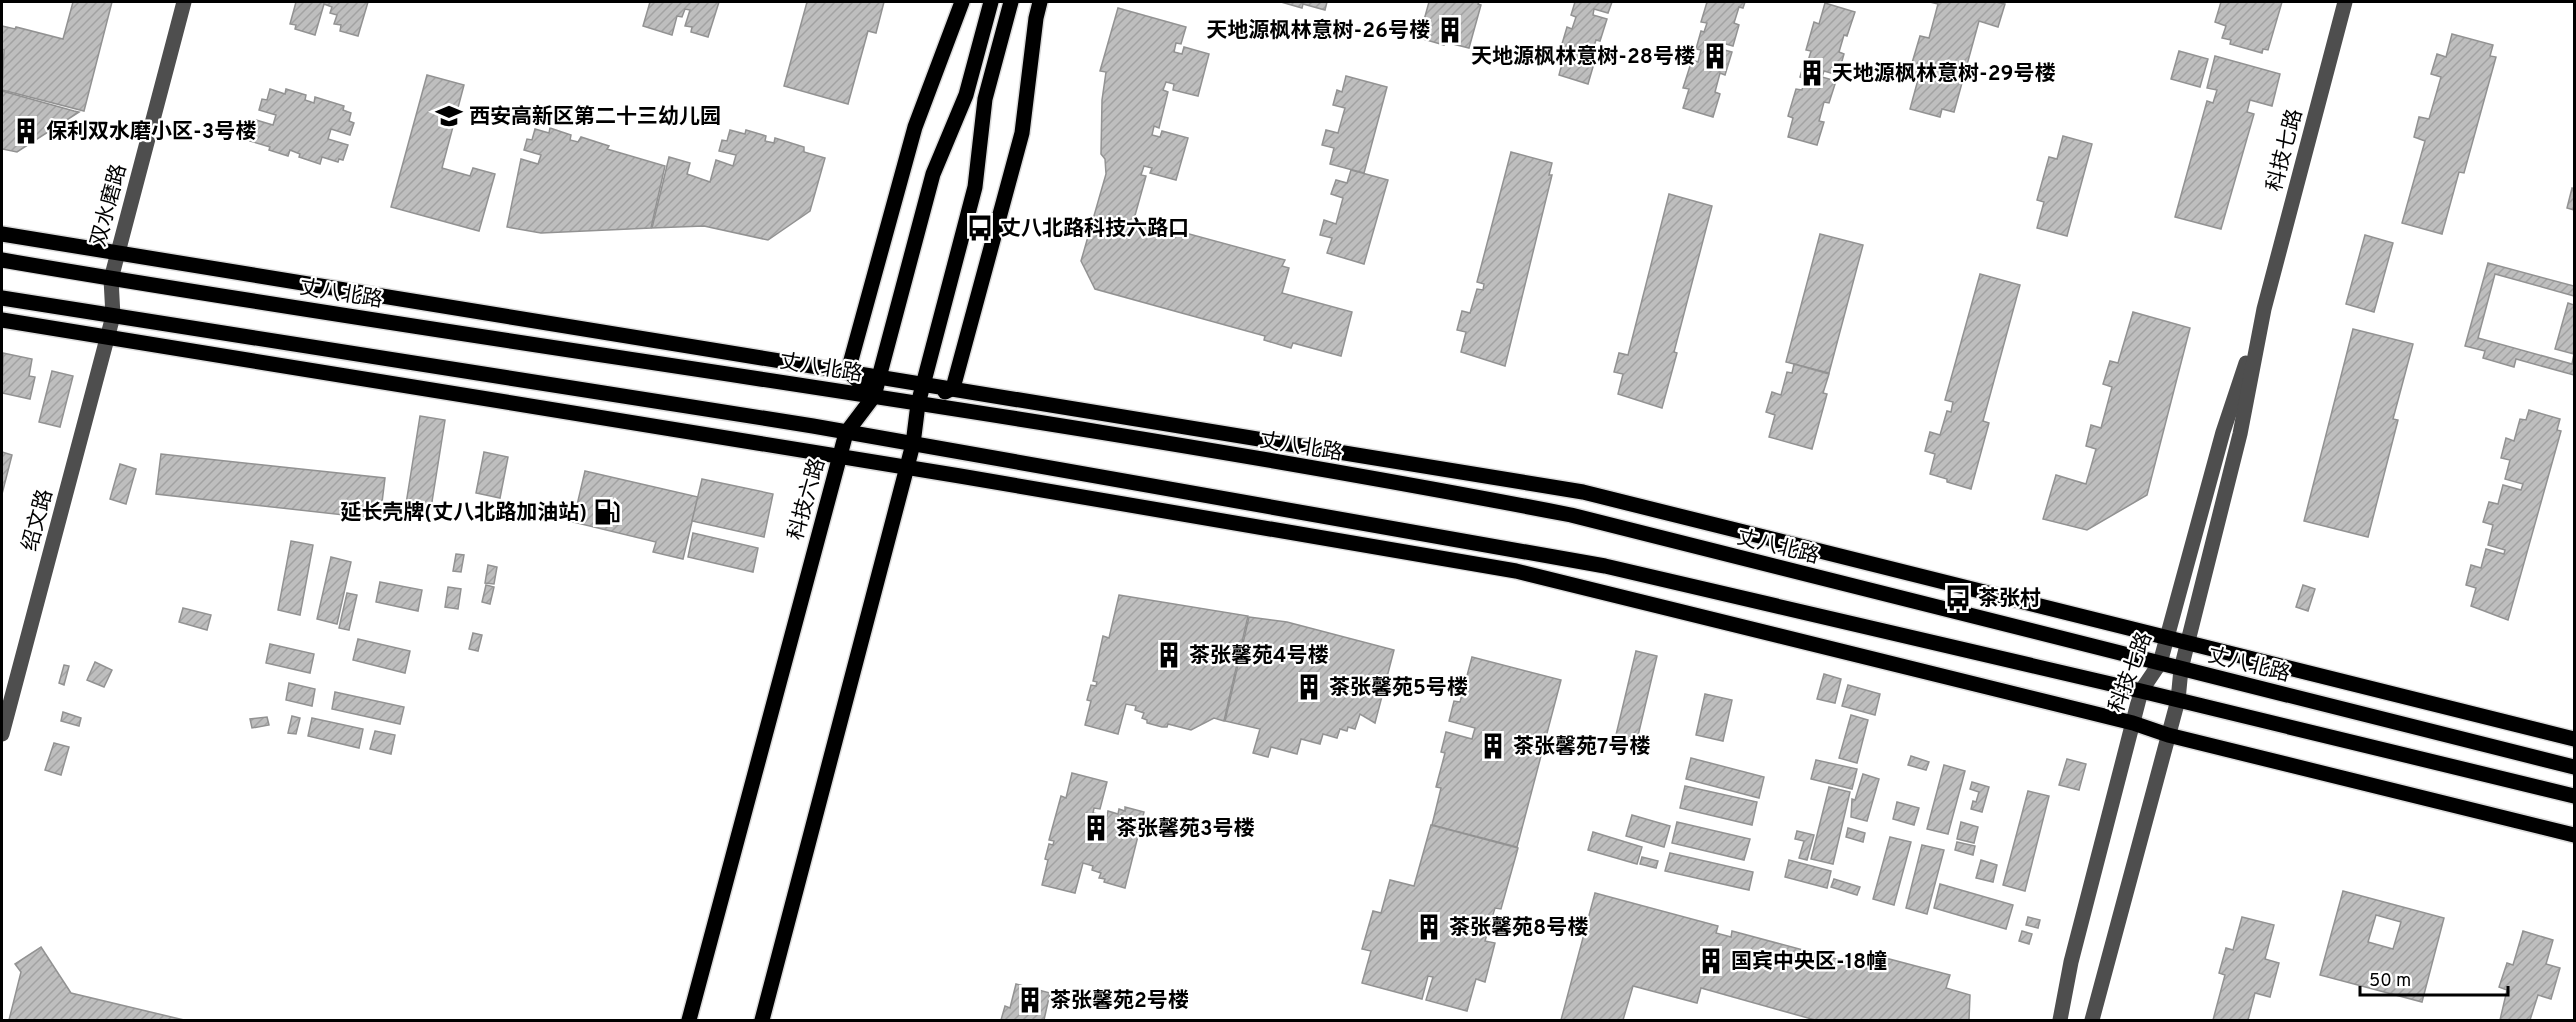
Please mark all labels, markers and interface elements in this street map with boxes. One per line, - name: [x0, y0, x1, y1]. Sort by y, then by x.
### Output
- building icon: 天地源枫林意树-26号楼: [1435, 15, 1465, 45]
- place label: 天地源枫林意树-26号楼: [1207, 18, 1430, 45]
- building icon: 天地源枫林意树-28号楼: [1700, 41, 1730, 71]
- place label: 天地源枫林意树-28号楼: [1471, 44, 1695, 71]
- building icon: 天地源枫林意树-29号楼: [1797, 58, 1827, 88]
- place label: 天地源枫林意树-29号楼: [1832, 61, 2055, 88]
- school or university icon: 西安高新区第二十三幼儿园: [434, 101, 464, 131]
- place label: 西安高新区第二十三幼儿园: [469, 104, 721, 131]
- street label: 科技七路: [2262, 106, 2309, 194]
- building icon: 保利双水磨小区-3号楼: [11, 116, 41, 146]
- place label: 保利双水磨小区-3号楼: [46, 119, 256, 146]
- street label: 双水磨路: [86, 161, 133, 249]
- bus stop icon: 丈八北路科技六路口: [965, 213, 995, 243]
- place label: 丈八北路科技六路口: [1000, 216, 1189, 243]
- street label: 丈八北路: [297, 275, 384, 314]
- street label: 丈八北路: [777, 349, 864, 388]
- street label: 丈八北路: [1257, 428, 1344, 467]
- street label: 科技六路: [783, 455, 832, 544]
- street label: 绍文路: [17, 486, 60, 554]
- fuel station icon: 延长壳牌(丈八北路加油站): [592, 497, 622, 527]
- place label: 延长壳牌(丈八北路加油站): [340, 500, 587, 527]
- street label: 丈八北路: [1734, 524, 1822, 571]
- bus stop icon: 茶张村: [1943, 583, 1973, 613]
- place label: 茶张村: [1978, 586, 2041, 613]
- street label: 科技七路: [2104, 628, 2159, 717]
- building icon: 茶张馨苑4号楼: [1154, 640, 1184, 670]
- street label: 丈八北路: [2205, 642, 2293, 689]
- place label: 茶张馨苑4号楼: [1189, 643, 1329, 670]
- building icon: 茶张馨苑5号楼: [1294, 672, 1324, 702]
- place label: 茶张馨苑5号楼: [1329, 675, 1468, 702]
- building icon: 茶张馨苑7号楼: [1478, 731, 1508, 761]
- place label: 茶张馨苑7号楼: [1513, 734, 1650, 761]
- building icon: 茶张馨苑3号楼: [1081, 813, 1111, 843]
- place label: 茶张馨苑3号楼: [1116, 816, 1255, 843]
- building icon: 茶张馨苑8号楼: [1414, 912, 1444, 942]
- place label: 茶张馨苑8号楼: [1449, 915, 1588, 942]
- building icon: 国宾中央区-18幢: [1696, 946, 1726, 976]
- place label: 国宾中央区-18幢: [1731, 949, 1887, 976]
- scale bar: [2360, 959, 2508, 997]
- text: 50 m: [2369, 970, 2411, 993]
- building icon: 茶张馨苑2号楼: [1015, 985, 1045, 1015]
- place label: 茶张馨苑2号楼: [1050, 988, 1189, 1015]

